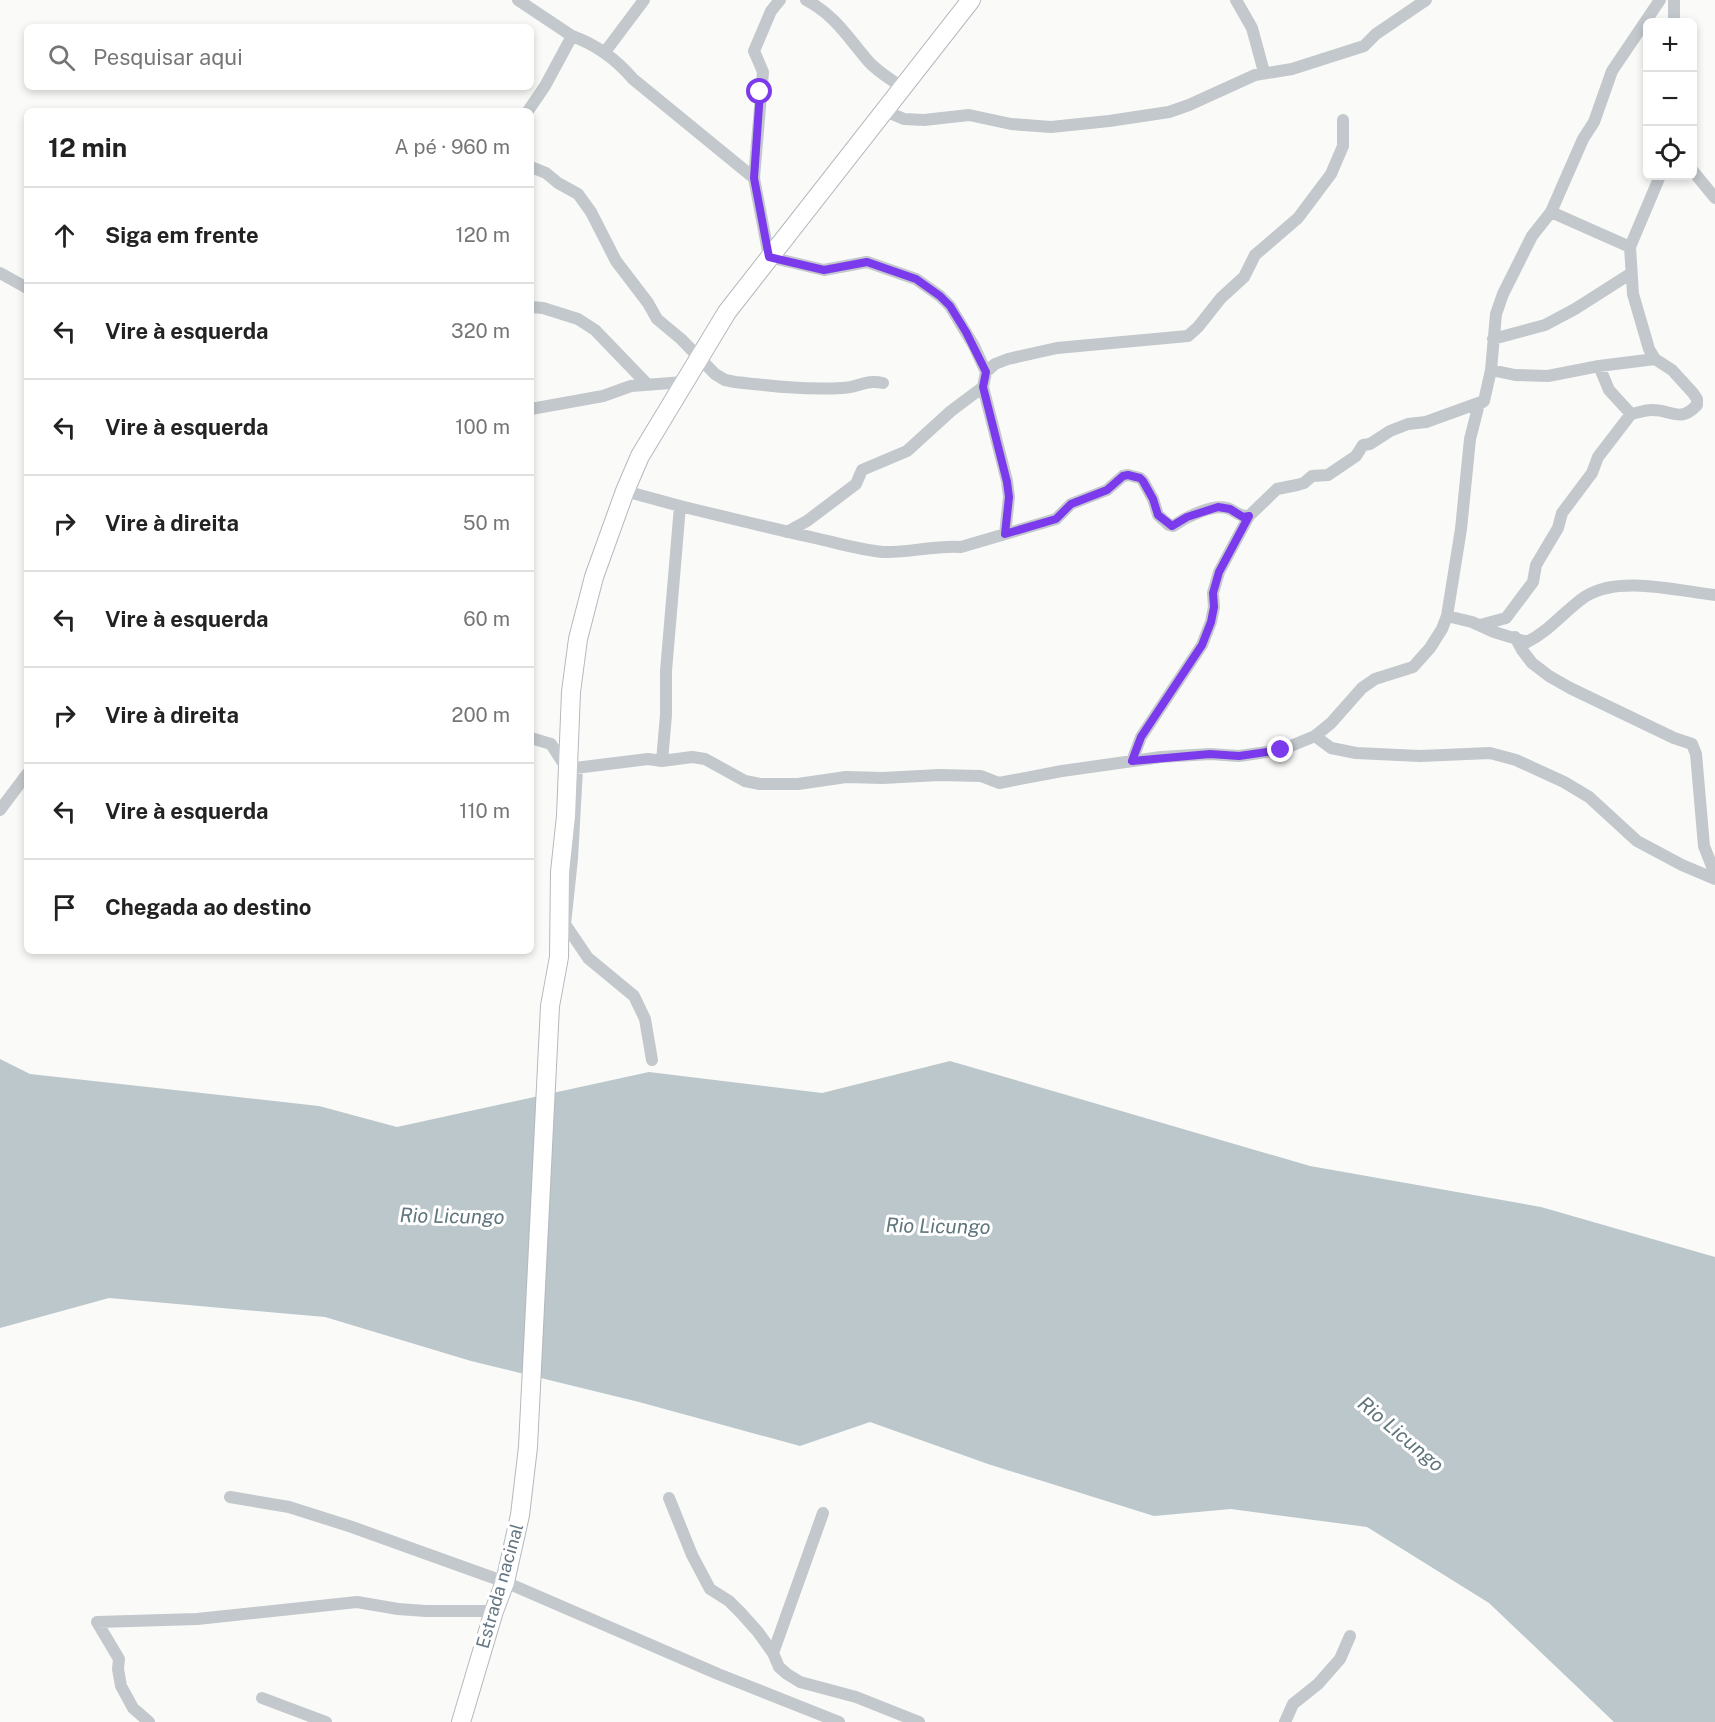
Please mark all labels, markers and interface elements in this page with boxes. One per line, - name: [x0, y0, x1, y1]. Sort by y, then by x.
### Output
- map controls: [1643, 18, 1697, 180]
- button: +: [1643, 18, 1697, 72]
- search box: [24, 24, 534, 90]
- icon: search: [45, 41, 78, 74]
- text: Pesquisar aqui: [93, 44, 243, 70]
- button: −: [1643, 72, 1697, 126]
- route start: [746, 78, 772, 104]
- button: locate: [1643, 126, 1697, 180]
- text: 12 min: [48, 132, 127, 163]
- text: A pé · 960 m: [395, 135, 510, 159]
- icon: ahead: [48, 219, 81, 252]
- text: Siga em frente: [105, 222, 259, 248]
- text: 120 m: [456, 223, 510, 247]
- icon: left: [48, 315, 81, 348]
- text: Vire à esquerda: [105, 318, 269, 344]
- text: 320 m: [451, 319, 510, 343]
- icon: left: [48, 411, 81, 444]
- text: Vire à esquerda: [105, 414, 269, 440]
- text: 100 m: [455, 415, 510, 439]
- icon: right: [48, 507, 81, 540]
- text: Vire à direita: [105, 510, 239, 536]
- text: 50 m: [463, 511, 510, 535]
- icon: left: [48, 603, 81, 636]
- text: Vire à esquerda: [105, 606, 269, 632]
- text: 60 m: [463, 607, 510, 631]
- icon: right: [48, 699, 81, 732]
- text: Vire à direita: [105, 702, 239, 728]
- text: 200 m: [452, 703, 510, 727]
- route end: [1267, 736, 1293, 762]
- icon: left: [48, 795, 81, 828]
- text: Vire à esquerda: [105, 798, 269, 824]
- text: 110 m: [459, 799, 510, 823]
- icon: arrive: [48, 891, 81, 924]
- text: Chegada ao destino: [105, 894, 311, 920]
- water label: Rio Licungo: [399, 1203, 505, 1229]
- water label: Rio Licungo: [885, 1213, 991, 1239]
- water label: Rio Licungo: [1353, 1391, 1449, 1477]
- street label: Estrada nacinal: [472, 1521, 527, 1651]

